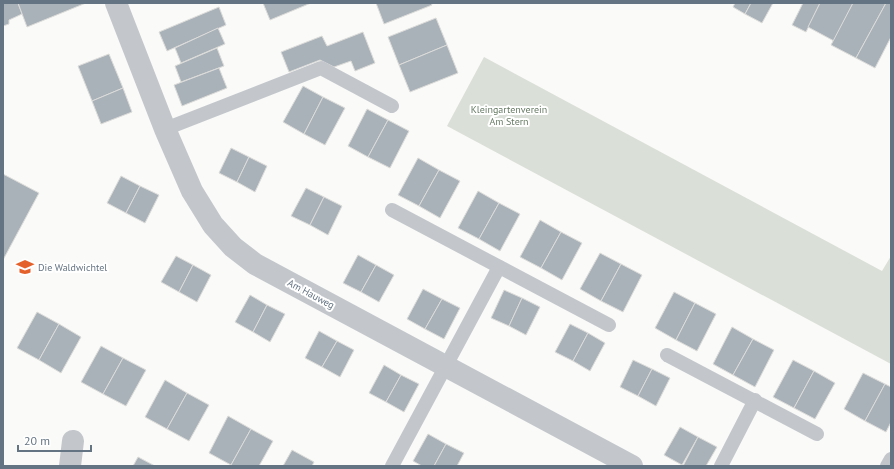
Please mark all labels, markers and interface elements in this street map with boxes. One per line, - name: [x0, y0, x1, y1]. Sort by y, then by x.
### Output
- park label: Kleingartenverein Am Stern: [471, 103, 547, 128]
- school or university icon: Die Waldwichtel: [15, 257, 35, 277]
- place label: Die Waldwichtel: [38, 261, 107, 274]
- street label: Am Hauweg: [285, 276, 337, 312]
- scale bar: [18, 427, 91, 453]
- text: 20 m: [24, 433, 50, 448]

